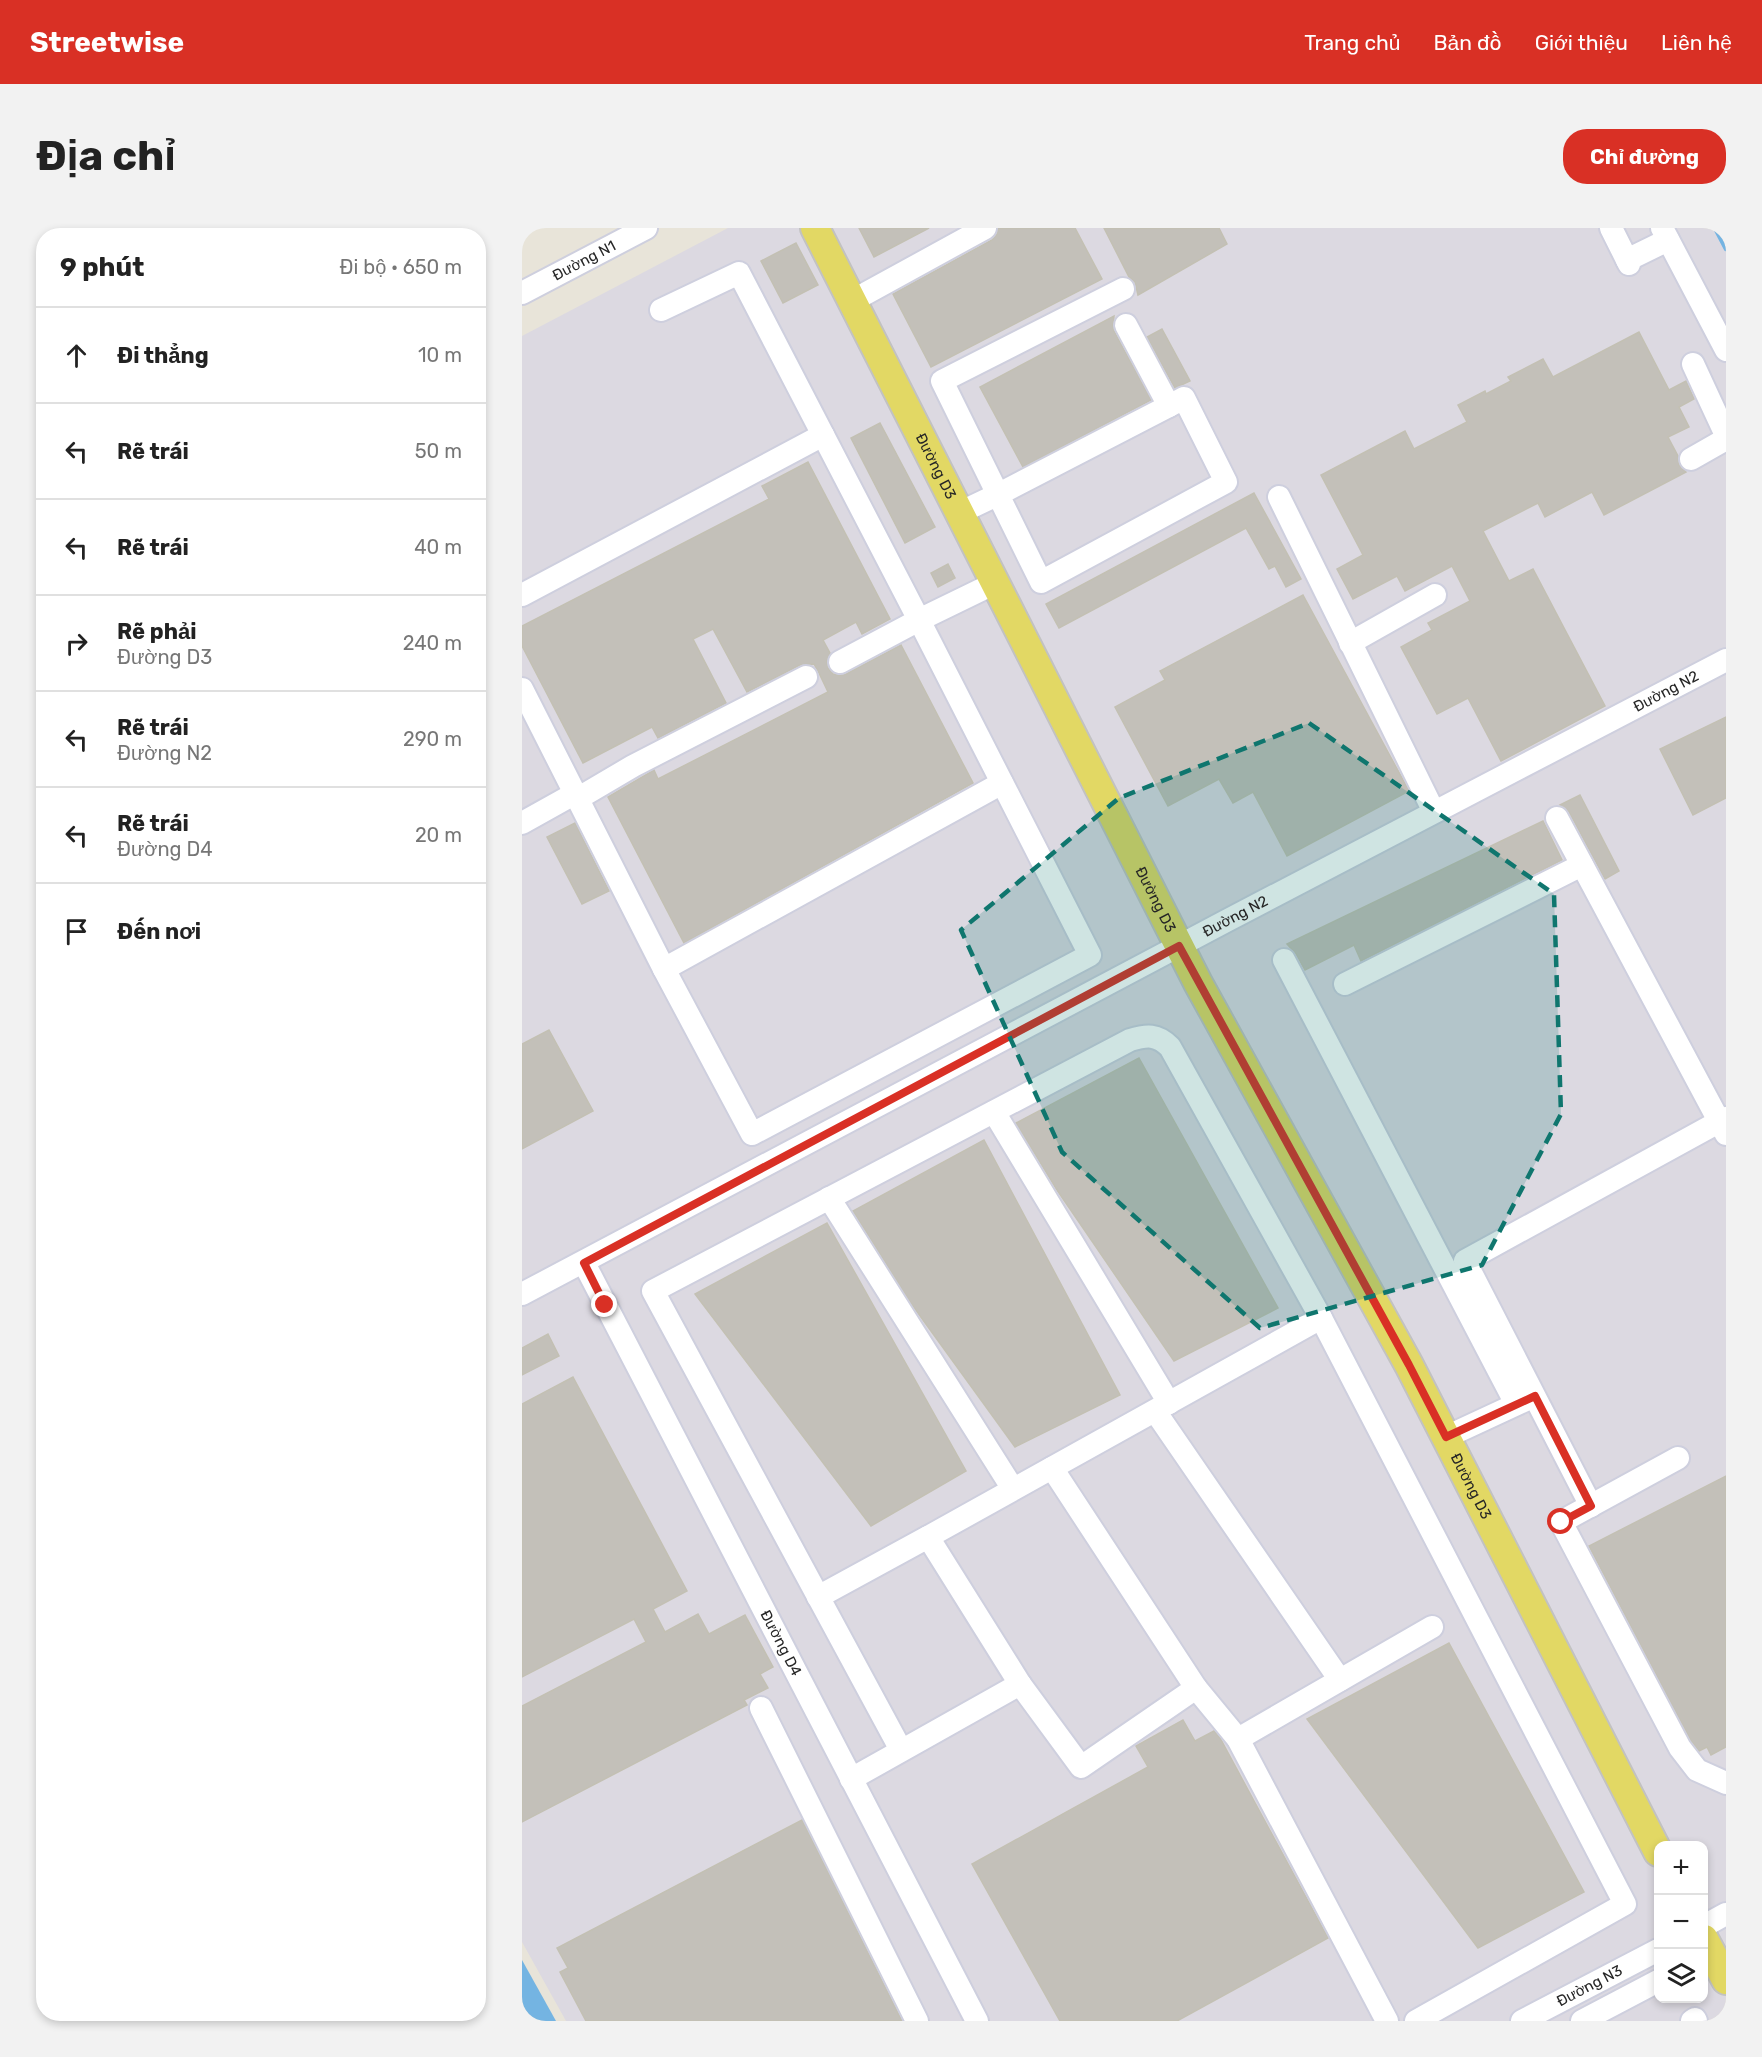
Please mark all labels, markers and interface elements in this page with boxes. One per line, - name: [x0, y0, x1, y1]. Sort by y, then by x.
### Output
- text: Streetwise: [30, 26, 184, 59]
- text: Trang chủ: [1304, 30, 1401, 55]
- text: Bản đồ: [1434, 30, 1502, 55]
- text: Giới thiệu: [1535, 30, 1628, 55]
- text: Liên hệ: [1661, 30, 1732, 55]
- button: Chỉ đường: [1563, 129, 1726, 184]
- text: Địa chỉ: [36, 131, 176, 181]
- street label: Đường N1: [549, 237, 619, 284]
- text: 9 phút: [60, 252, 144, 283]
- text: Đi bộ · 650 m: [340, 255, 462, 279]
- icon: ahead: [60, 339, 93, 372]
- text: Đi thẳng: [117, 342, 209, 369]
- text: 10 m: [418, 343, 462, 367]
- street label: Đường D3: [912, 430, 960, 502]
- icon: left: [60, 435, 93, 468]
- text: Rẽ trái: [117, 438, 189, 465]
- text: 50 m: [415, 439, 462, 463]
- icon: left: [60, 531, 93, 564]
- text: Rẽ trái: [117, 534, 189, 561]
- text: 40 m: [414, 535, 462, 559]
- text: Rẽ phải: [117, 618, 197, 645]
- icon: right: [60, 627, 93, 660]
- text: 240 m: [403, 631, 462, 655]
- text: Đường D3: [117, 645, 212, 669]
- street label: Đường N2: [1630, 667, 1702, 716]
- text: Rẽ trái: [117, 714, 189, 741]
- icon: left: [60, 723, 93, 756]
- text: 290 m: [403, 727, 462, 751]
- text: Đường N2: [117, 741, 212, 765]
- text: Rẽ trái: [117, 810, 189, 837]
- icon: left: [60, 819, 93, 852]
- text: 20 m: [415, 823, 462, 847]
- text: Đường D4: [117, 837, 213, 861]
- street label: Đường D3: [1131, 864, 1180, 935]
- street label: Đường N2: [1199, 892, 1271, 941]
- icon: arrive: [60, 915, 93, 948]
- text: Đến nơi: [117, 918, 201, 945]
- route end: [591, 1291, 617, 1317]
- street label: Đường D3: [1447, 1450, 1495, 1522]
- route start: [1547, 1508, 1573, 1534]
- street label: Đường D4: [756, 1607, 806, 1679]
- map controls: [1654, 1841, 1708, 2003]
- button: +: [1654, 1841, 1708, 1895]
- button: −: [1654, 1895, 1708, 1949]
- button: layers: [1654, 1949, 1708, 2003]
- street label: Đường N3: [1553, 1961, 1625, 2010]

